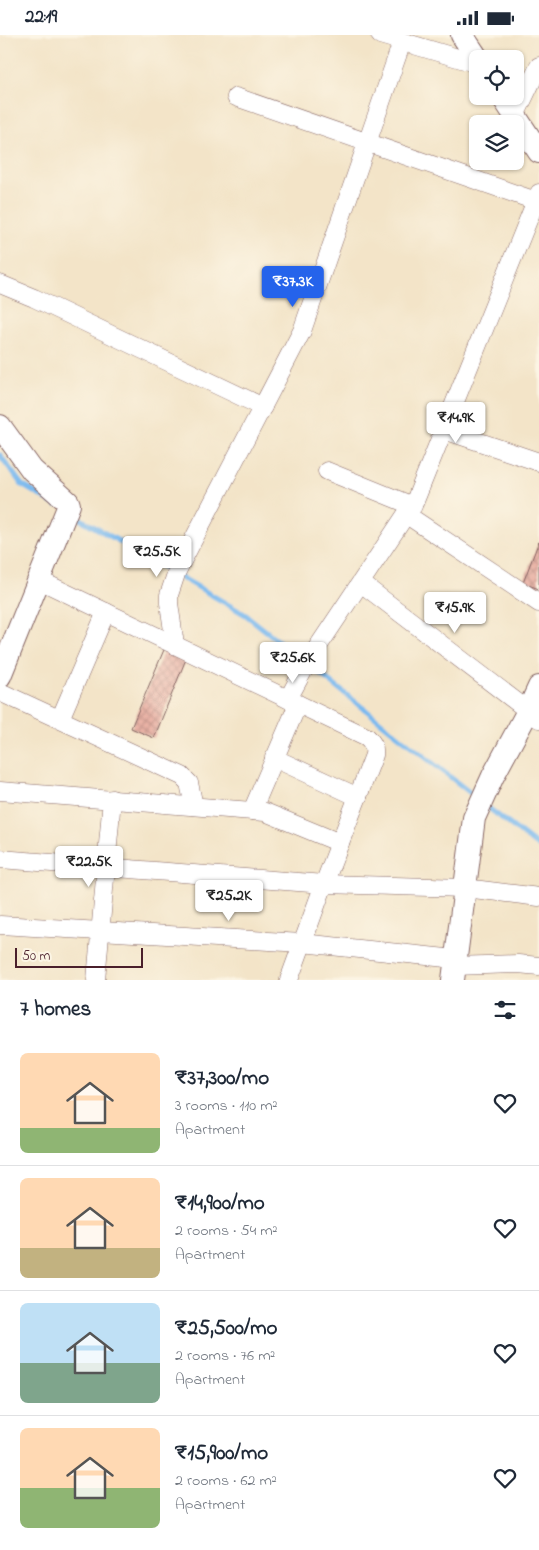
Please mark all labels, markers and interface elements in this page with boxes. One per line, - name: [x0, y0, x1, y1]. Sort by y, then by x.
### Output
- text: 22:19: [25, 4, 57, 31]
- map controls: [469, 50, 524, 170]
- button: locate: [469, 50, 524, 105]
- button: layers: [469, 115, 524, 170]
- pin: ₹37.3K: [252, 265, 334, 308]
- text: ₹37.3K: [273, 270, 313, 294]
- pin: ₹14.9K: [415, 401, 497, 444]
- text: ₹14.9K: [437, 406, 475, 430]
- pin: ₹25.5K: [116, 535, 198, 578]
- text: ₹25.5K: [134, 540, 180, 564]
- pin: ₹15.9K: [414, 591, 496, 634]
- text: ₹15.9K: [435, 596, 475, 620]
- pin: ₹25.6K: [252, 641, 334, 684]
- text: ₹25.6K: [271, 646, 315, 670]
- pin: ₹22.5K: [48, 845, 130, 888]
- text: ₹22.5K: [66, 850, 112, 874]
- pin: ₹25.2K: [188, 879, 270, 922]
- text: ₹25.2K: [206, 884, 252, 908]
- scale bar: [15, 945, 142, 968]
- text: 50 m: [22, 946, 50, 967]
- text: 7 homes: [20, 995, 91, 1025]
- icon: filters: [491, 996, 519, 1024]
- text: ₹37,300/mo: [175, 1064, 269, 1094]
- icon: home: [60, 1073, 120, 1133]
- icon: heart: [491, 1089, 519, 1117]
- text: 3 rooms · 110 m²: [175, 1094, 277, 1118]
- text: Apartment: [175, 1118, 245, 1142]
- text: ₹14,900/mo: [175, 1189, 265, 1219]
- icon: home: [60, 1198, 120, 1258]
- icon: heart: [491, 1214, 519, 1242]
- text: 2 rooms · 54 m²: [175, 1219, 277, 1243]
- text: Apartment: [175, 1243, 245, 1267]
- text: ₹25,500/mo: [175, 1314, 278, 1344]
- icon: home: [60, 1323, 120, 1383]
- icon: heart: [491, 1339, 519, 1367]
- text: 2 rooms · 76 m²: [175, 1344, 275, 1368]
- text: Apartment: [175, 1368, 245, 1392]
- text: ₹15,900/mo: [175, 1439, 268, 1469]
- icon: home: [60, 1448, 120, 1508]
- icon: heart: [491, 1464, 519, 1492]
- text: 2 rooms · 62 m²: [175, 1469, 277, 1493]
- text: Apartment: [175, 1493, 245, 1517]

